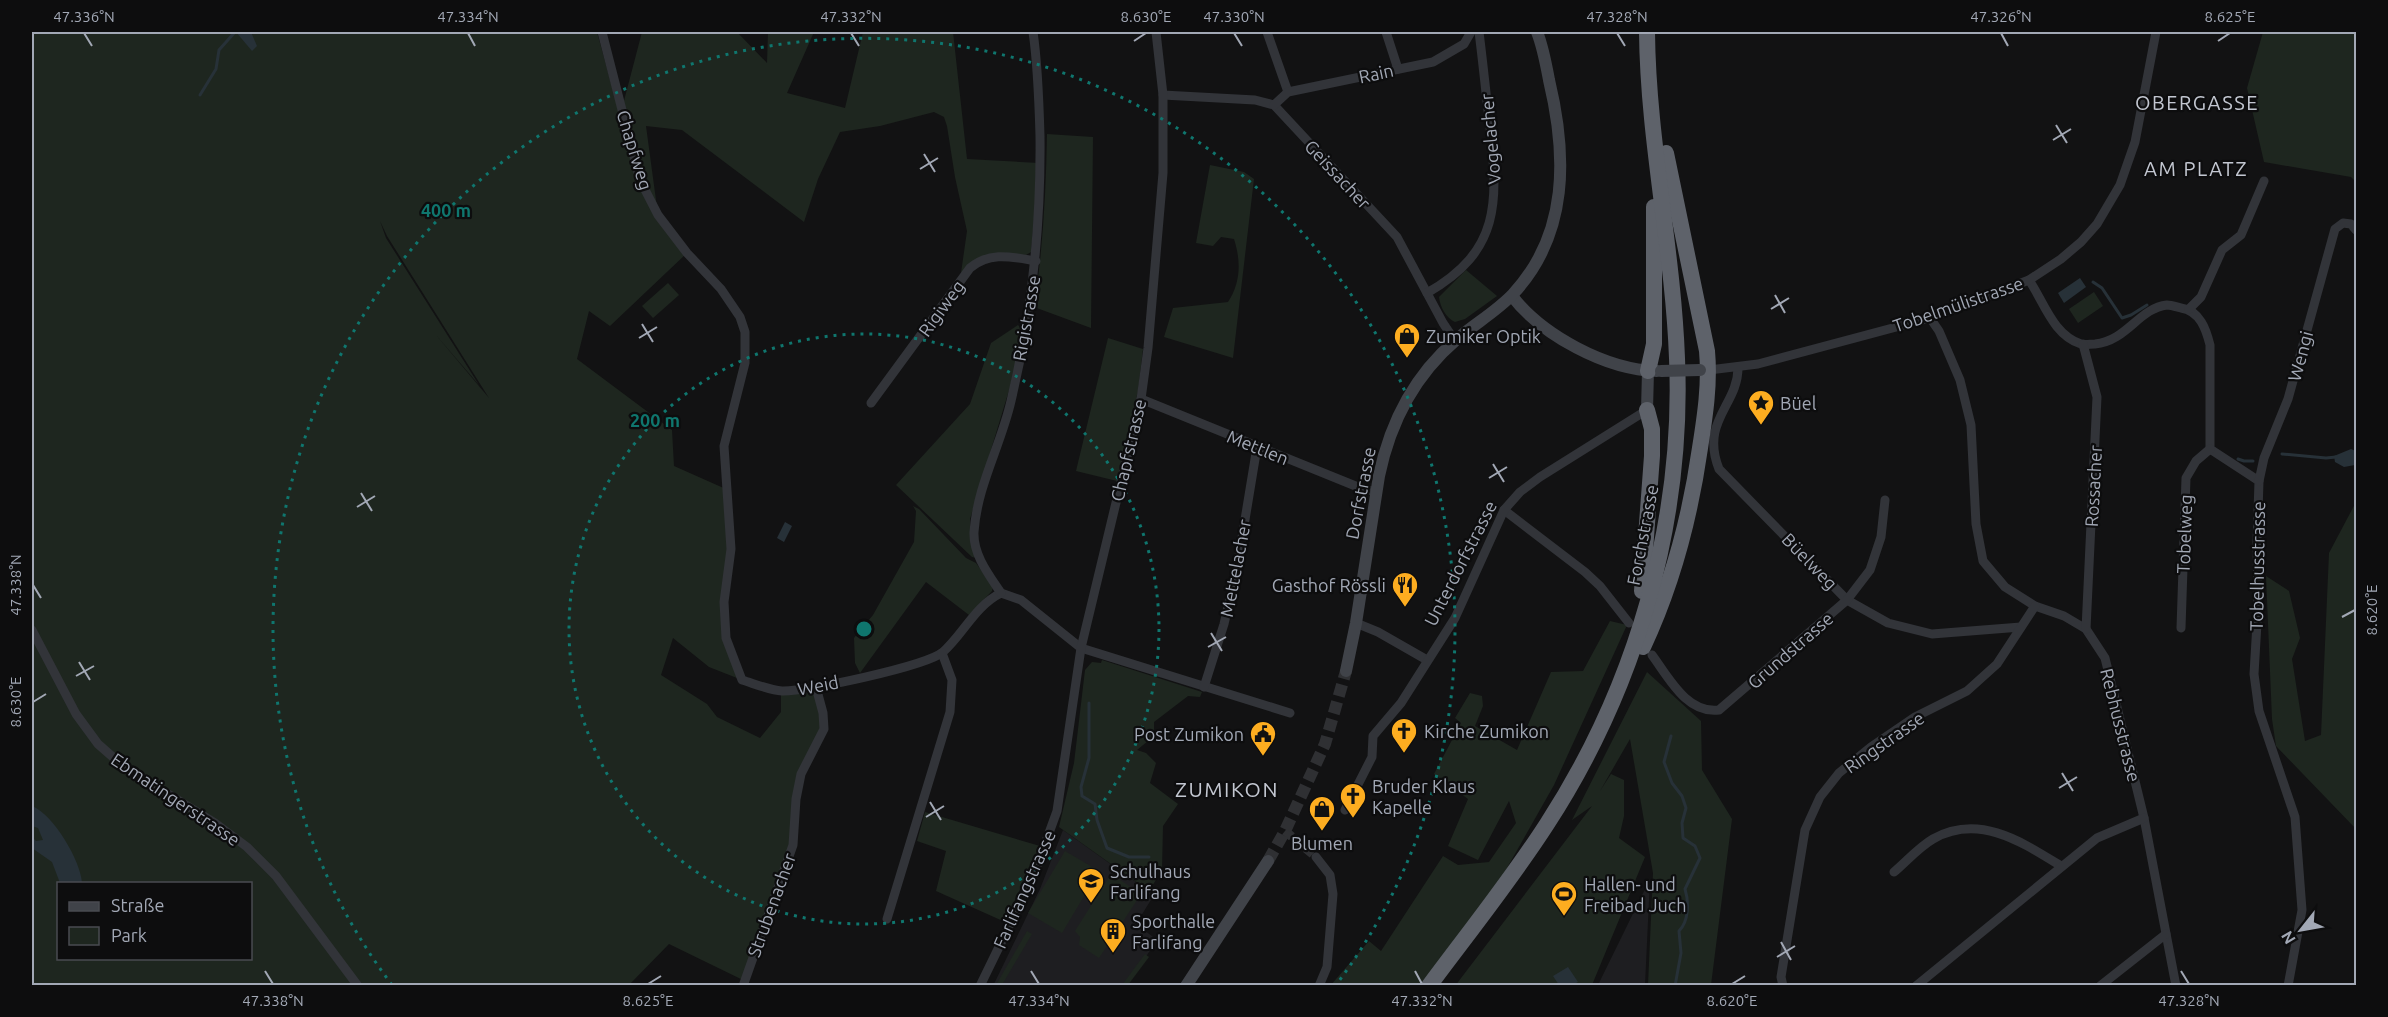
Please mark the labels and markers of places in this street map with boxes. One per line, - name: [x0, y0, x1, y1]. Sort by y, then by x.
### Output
- shop icon: Zumiker Optik: [1392, 321, 1422, 359]
- place label: Zumiker Optik: [1426, 326, 1541, 346]
- place icon: Büel: [1746, 388, 1776, 426]
- place label: Büel: [1780, 393, 1817, 413]
- restaurant icon: Gasthof Rössli: [1390, 570, 1420, 608]
- place label: Gasthof Rössli: [1272, 575, 1386, 595]
- centre of rings: [854, 619, 874, 639]
- church icon: Kirche Zumikon: [1389, 716, 1419, 754]
- public building icon: Post Zumikon: [1248, 719, 1278, 757]
- place label: Kirche Zumikon: [1424, 721, 1549, 741]
- place label: Post Zumikon: [1134, 724, 1244, 744]
- place label: Bruder Klaus Kapelle: [1372, 776, 1475, 817]
- church icon: Bruder Klaus Kapelle: [1338, 781, 1368, 819]
- shop icon: Blumen: [1307, 794, 1337, 832]
- place label: Blumen: [1291, 833, 1353, 853]
- place label: Schulhaus Farlifang: [1110, 861, 1191, 902]
- school or university icon: Schulhaus Farlifang: [1076, 866, 1106, 904]
- place label: Hallen- und Freibad Juch: [1584, 874, 1687, 915]
- sports icon: Hallen- und Freibad Juch: [1549, 879, 1579, 917]
- place label: Sporthalle Farlifang: [1132, 911, 1215, 952]
- building icon: Sporthalle Farlifang: [1098, 916, 1128, 954]

